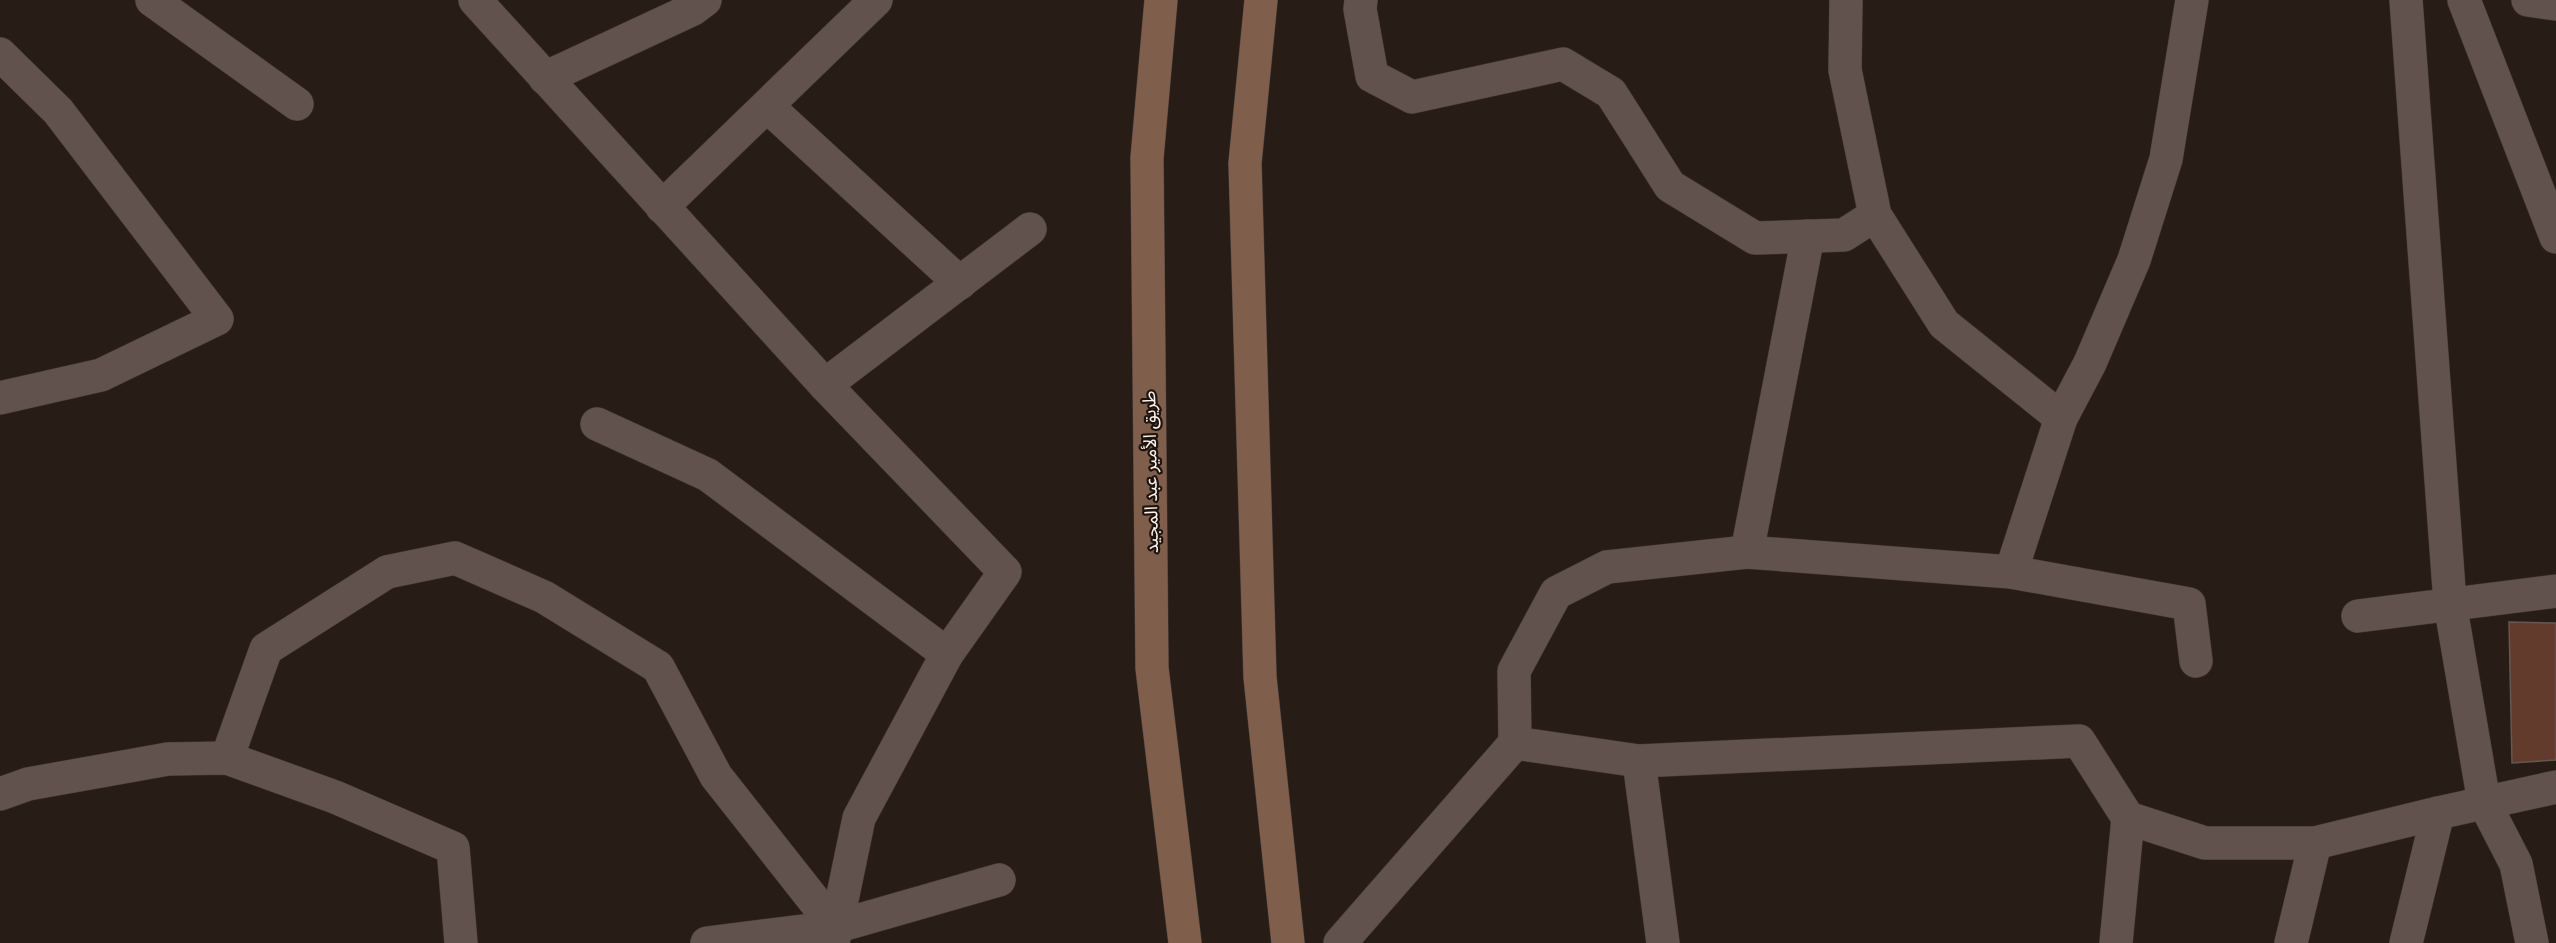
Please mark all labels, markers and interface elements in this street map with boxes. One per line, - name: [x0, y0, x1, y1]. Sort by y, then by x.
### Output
- street label: طريق الأمير عبد المجيد: [1138, 391, 1163, 553]

